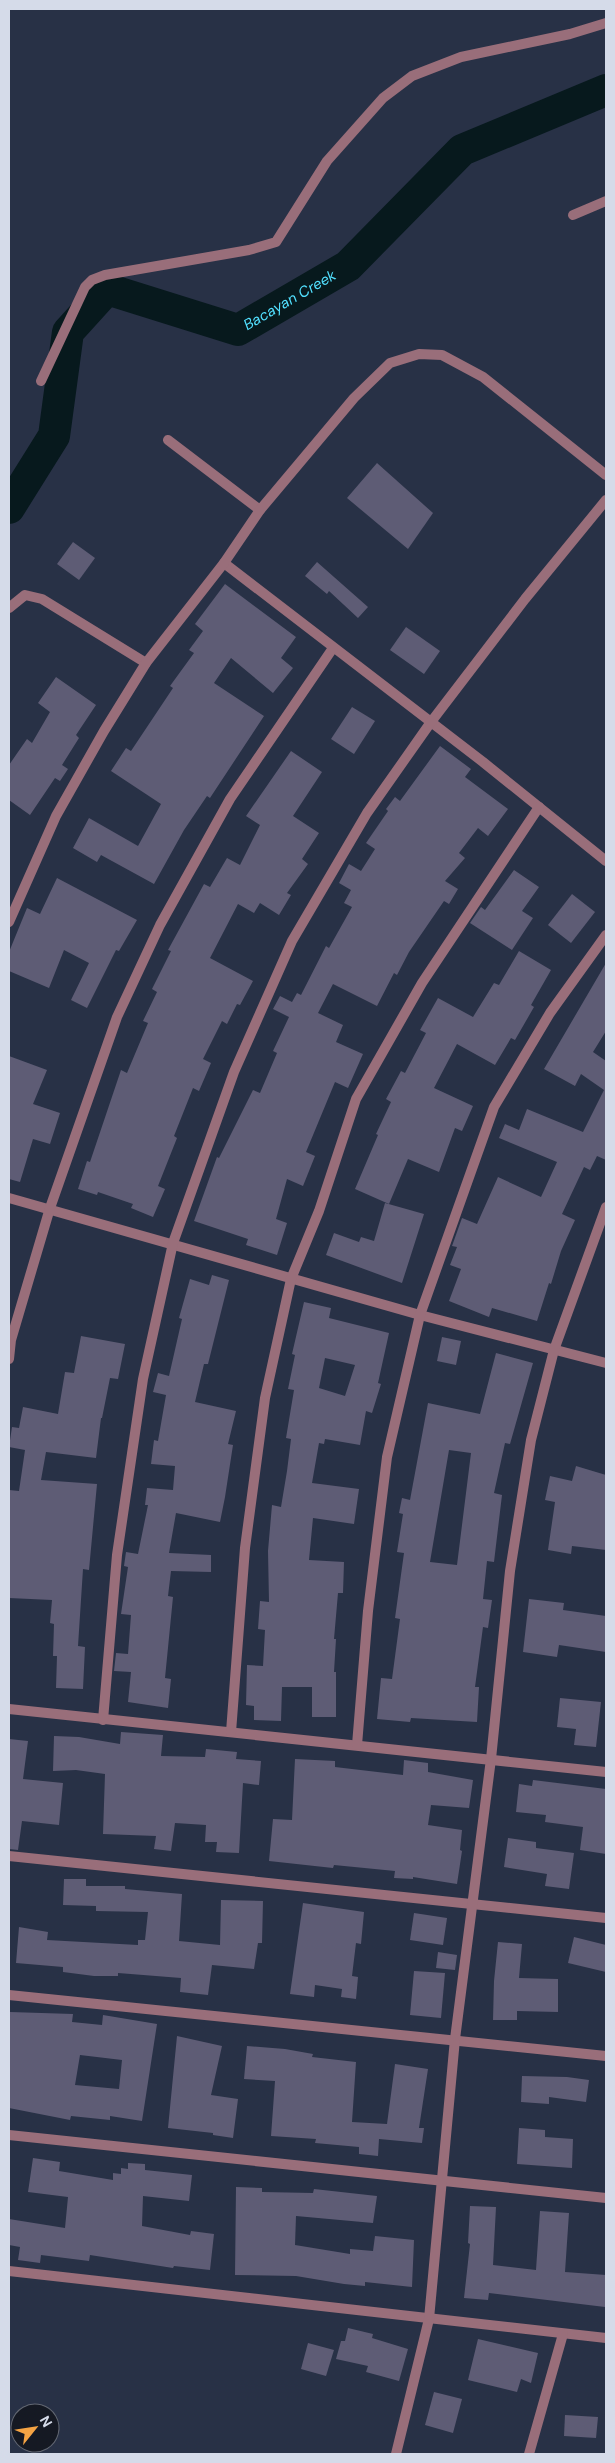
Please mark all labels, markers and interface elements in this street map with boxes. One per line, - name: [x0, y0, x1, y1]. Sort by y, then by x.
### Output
- water label: Bacayan Creek: [240, 265, 340, 335]
- north arrow: [10, 2403, 60, 2453]
- text: N: [36, 2413, 57, 2430]

